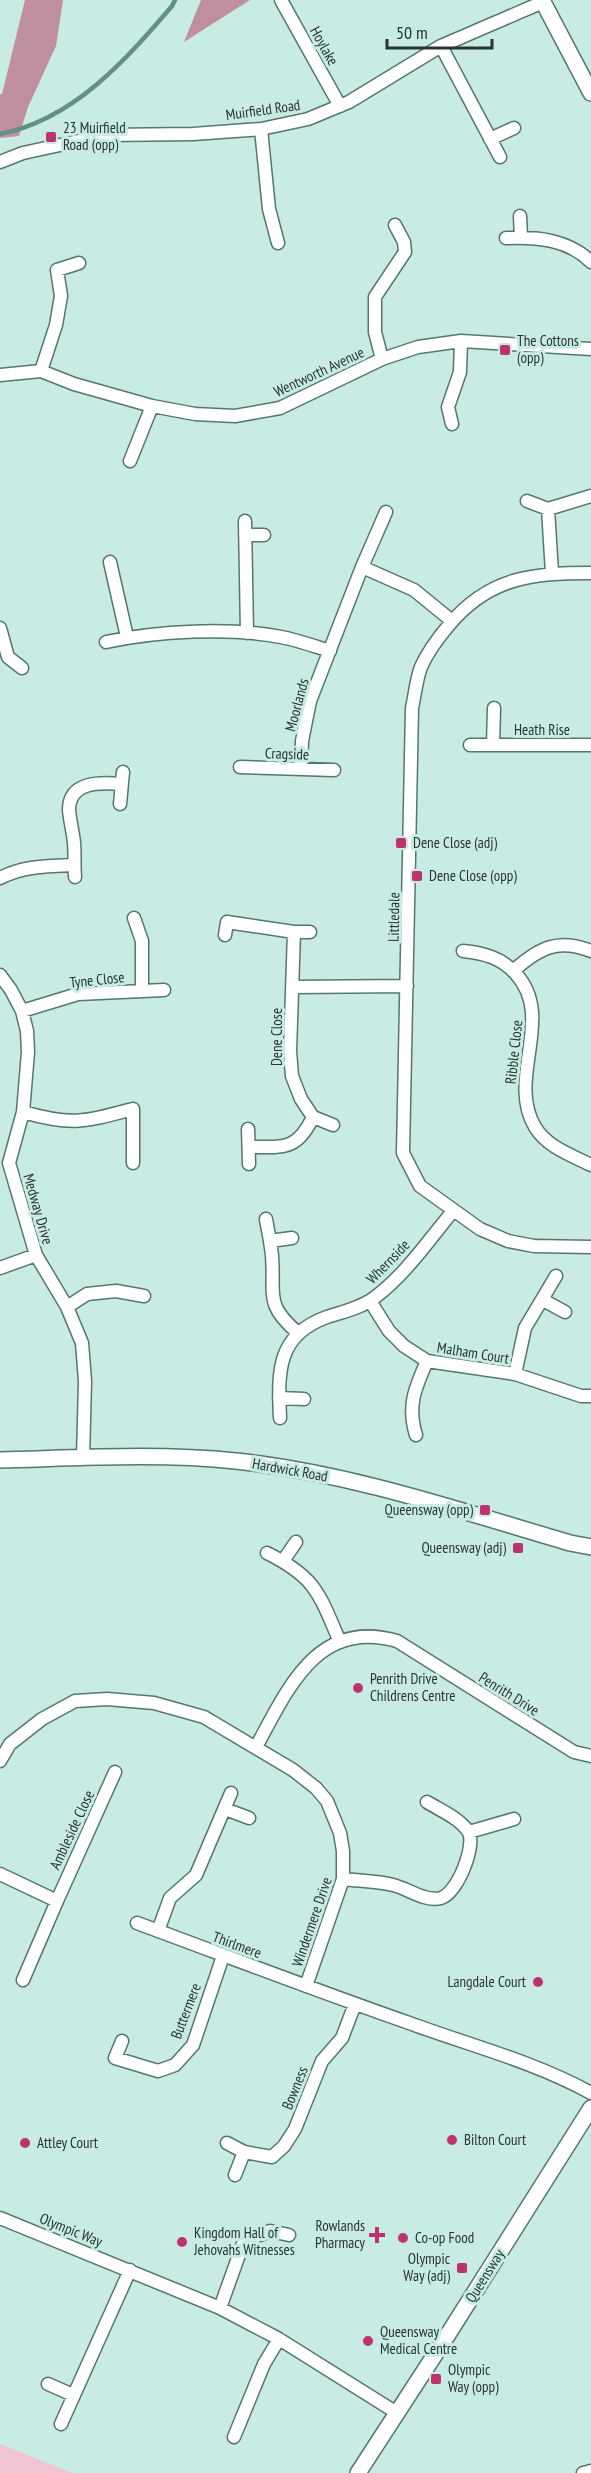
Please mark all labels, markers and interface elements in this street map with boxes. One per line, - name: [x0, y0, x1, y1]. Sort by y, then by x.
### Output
- scale bar: [387, 12, 492, 50]
- text: 50 m: [396, 21, 428, 44]
- street label: Hoylake: [306, 23, 343, 68]
- street label: Muirfield Road: [224, 95, 301, 124]
- place label: 23 Muirfield Road (opp): [63, 118, 126, 154]
- marker: 23 Muirfield Road (opp): [44, 130, 58, 144]
- place label: The Cottons (opp): [517, 331, 579, 367]
- street label: Wentworth Avenue: [271, 342, 367, 401]
- marker: The Cottons (opp): [498, 343, 512, 357]
- street label: Moorlands: [280, 676, 313, 734]
- street label: Heath Rise: [514, 720, 570, 739]
- street label: Cragside: [265, 743, 309, 764]
- place label: Dene Close (adj): [413, 833, 498, 852]
- marker: Dene Close (adj): [394, 836, 408, 850]
- place label: Dene Close (opp): [429, 866, 517, 885]
- marker: Dene Close (opp): [410, 869, 424, 883]
- street label: Littledale: [384, 892, 403, 942]
- street label: Tyne Close: [69, 967, 125, 992]
- street label: Dene Close: [267, 1008, 286, 1066]
- street label: Ribble Close: [501, 1019, 526, 1085]
- street label: Medway Drive: [19, 1171, 58, 1246]
- street label: Whernside: [362, 1235, 413, 1288]
- street label: Malham Court: [436, 1337, 510, 1368]
- street label: Hardwick Road: [251, 1454, 329, 1485]
- place label: Queensway (opp): [385, 1500, 473, 1519]
- marker: Queensway (opp): [478, 1503, 492, 1517]
- place label: Queensway (adj): [421, 1538, 506, 1557]
- marker: Queensway (adj): [511, 1541, 525, 1555]
- street label: Penrith Drive: [476, 1668, 543, 1720]
- place label: Penrith Drive Childrens Centre: [370, 1669, 456, 1705]
- marker: Penrith Drive Childrens Centre: [351, 1681, 365, 1695]
- street label: Ambleside Close: [45, 1787, 98, 1872]
- street label: Windermere Drive: [287, 1875, 336, 1969]
- street label: Thirlmere: [210, 1927, 264, 1962]
- place label: Langdale Court: [448, 1972, 526, 1991]
- marker: Langdale Court: [531, 1975, 545, 1989]
- street label: Buttermere: [166, 1980, 205, 2041]
- street label: Bowness: [277, 2063, 312, 2112]
- place label: Bilton Court: [464, 2130, 526, 2149]
- place label: Attley Court: [37, 2133, 98, 2152]
- marker: Bilton Court: [445, 2133, 459, 2147]
- marker: Attley Court: [18, 2136, 32, 2150]
- street label: Olympic Way: [37, 2208, 106, 2251]
- place label: Rowlands Pharmacy: [315, 2216, 365, 2252]
- place label: Kingdom Hall of Jehovahs Witnesses: [193, 2223, 295, 2259]
- marker: Rowlands Pharmacy: [370, 2228, 384, 2242]
- place label: Co-op Food: [415, 2228, 474, 2247]
- marker: Co-op Food: [396, 2231, 410, 2245]
- marker: Kingdom Hall of Jehovahs Witnesses: [175, 2235, 189, 2249]
- street label: Queensway: [461, 2245, 508, 2306]
- place label: Olympic Way (adj): [403, 2249, 451, 2285]
- marker: Olympic Way (adj): [455, 2261, 469, 2275]
- place label: Queensway Medical Centre: [380, 2322, 457, 2358]
- marker: Queensway Medical Centre: [361, 2334, 375, 2348]
- place label: Olympic Way (opp): [448, 2360, 499, 2396]
- marker: Olympic Way (opp): [429, 2372, 443, 2386]

